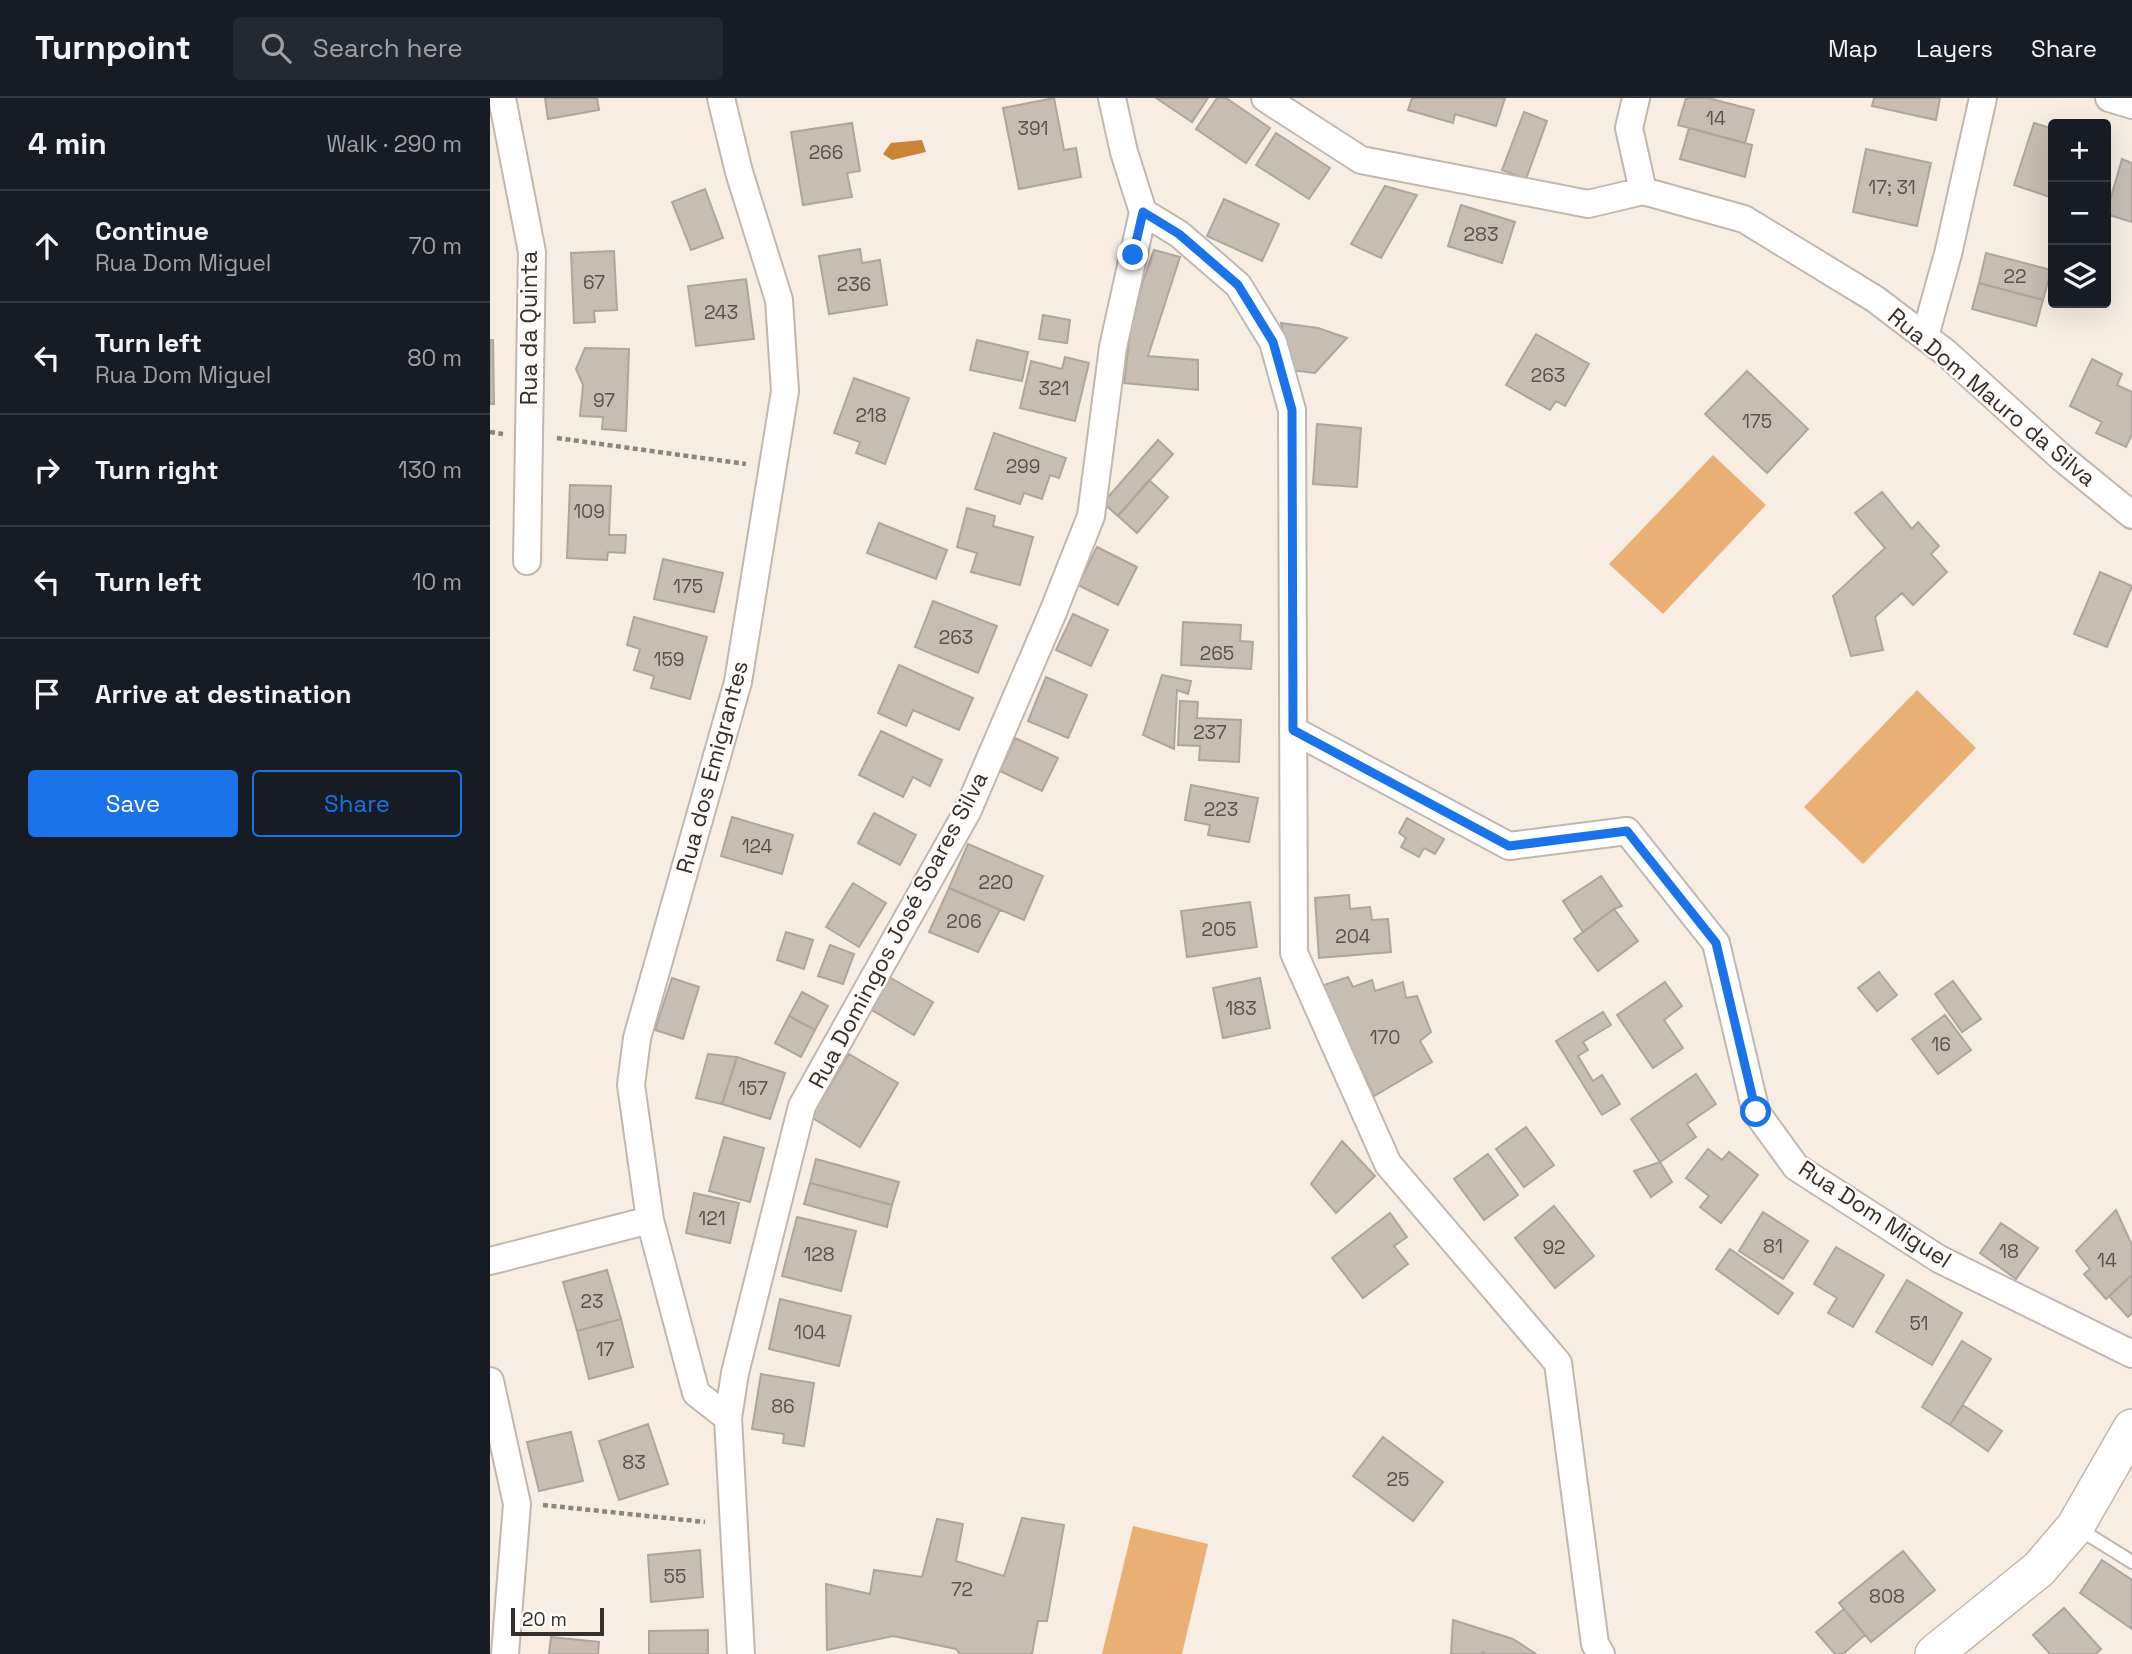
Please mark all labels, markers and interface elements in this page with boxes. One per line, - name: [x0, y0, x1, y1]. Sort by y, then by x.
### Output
- search box: [233, 17, 723, 80]
- text: Turnpoint: [35, 27, 191, 69]
- icon: search: [257, 29, 295, 67]
- text: Search here: [313, 31, 463, 65]
- text: Map: [1828, 33, 1878, 64]
- text: Layers: [1916, 33, 1993, 64]
- text: Share: [2031, 33, 2097, 64]
- house number: 14: [1706, 106, 1726, 131]
- house number: 391: [1017, 116, 1049, 141]
- map controls: [2048, 119, 2111, 308]
- button: +: [2048, 119, 2111, 182]
- text: 4 min: [28, 124, 107, 163]
- text: Walk · 290 m: [326, 129, 462, 159]
- house number: 266: [809, 140, 843, 165]
- house number: 17; 31: [1868, 175, 1916, 200]
- button: −: [2048, 182, 2111, 245]
- text: Continue: [95, 214, 209, 248]
- house number: 283: [1464, 222, 1498, 247]
- icon: ahead: [28, 227, 66, 265]
- text: 70 m: [409, 231, 462, 261]
- route end: [1117, 239, 1148, 270]
- button: layers: [2048, 245, 2111, 308]
- text: Rua Dom Miguel: [95, 248, 272, 278]
- street label: Rua da Quinta: [514, 251, 544, 405]
- house number: 22: [2004, 264, 2026, 289]
- house number: 67: [583, 270, 605, 295]
- house number: 236: [837, 272, 871, 297]
- house number: 243: [704, 300, 738, 325]
- street label: Rua Dom Mauro da Silva: [1882, 301, 2102, 493]
- text: Turn left: [95, 326, 202, 360]
- icon: left: [28, 339, 66, 377]
- text: 80 m: [407, 343, 462, 373]
- text: Rua Dom Miguel: [95, 360, 272, 390]
- house number: 263: [1531, 363, 1565, 388]
- house number: 321: [1039, 376, 1069, 401]
- house number: 97: [593, 388, 615, 413]
- house number: 218: [855, 403, 887, 428]
- house number: 175: [1742, 409, 1772, 434]
- icon: right: [28, 451, 66, 489]
- text: Turn right: [95, 453, 219, 487]
- house number: 299: [1006, 454, 1040, 479]
- text: 130 m: [398, 455, 462, 485]
- house number: 109: [573, 499, 605, 524]
- icon: left: [28, 563, 66, 601]
- text: Turn left: [95, 565, 202, 599]
- text: 10 m: [412, 567, 462, 597]
- house number: 175: [673, 574, 703, 599]
- house number: 263: [939, 625, 973, 650]
- house number: 265: [1200, 641, 1234, 666]
- house number: 159: [654, 647, 684, 672]
- street label: Rua dos Emigrantes: [669, 657, 755, 877]
- icon: arrive: [28, 675, 66, 713]
- text: Arrive at destination: [95, 677, 352, 711]
- house number: 237: [1193, 720, 1227, 745]
- street label: Rua Domingos José Soares Silva: [802, 766, 994, 1094]
- button: Save: [28, 770, 238, 837]
- button: Share: [252, 770, 462, 837]
- house number: 223: [1204, 797, 1238, 822]
- house number: 124: [742, 834, 772, 859]
- house number: 220: [978, 870, 1014, 895]
- house number: 206: [946, 909, 982, 934]
- house number: 205: [1201, 917, 1237, 942]
- house number: 204: [1335, 924, 1371, 949]
- house number: 183: [1225, 996, 1257, 1021]
- house number: 170: [1370, 1025, 1400, 1050]
- house number: 16: [1931, 1032, 1951, 1057]
- house number: 157: [738, 1076, 768, 1101]
- route start: [1740, 1096, 1771, 1127]
- street label: Rua Dom Miguel: [1793, 1153, 1957, 1275]
- house number: 121: [698, 1206, 726, 1231]
- house number: 81: [1763, 1234, 1783, 1259]
- house number: 92: [1542, 1235, 1566, 1260]
- house number: 18: [1999, 1239, 2019, 1264]
- house number: 128: [803, 1242, 835, 1267]
- house number: 14: [2097, 1248, 2117, 1273]
- house number: 23: [581, 1289, 603, 1314]
- house number: 51: [1909, 1311, 1929, 1336]
- house number: 104: [794, 1320, 826, 1345]
- house number: 17: [596, 1337, 615, 1362]
- house number: 86: [771, 1394, 795, 1419]
- house number: 83: [622, 1450, 646, 1475]
- house number: 25: [1387, 1467, 1409, 1492]
- house number: 55: [664, 1564, 686, 1589]
- house number: 72: [951, 1577, 973, 1602]
- house number: 808: [1869, 1584, 1905, 1609]
- scale bar: [511, 1605, 604, 1637]
- text: 20 m: [522, 1607, 567, 1632]

